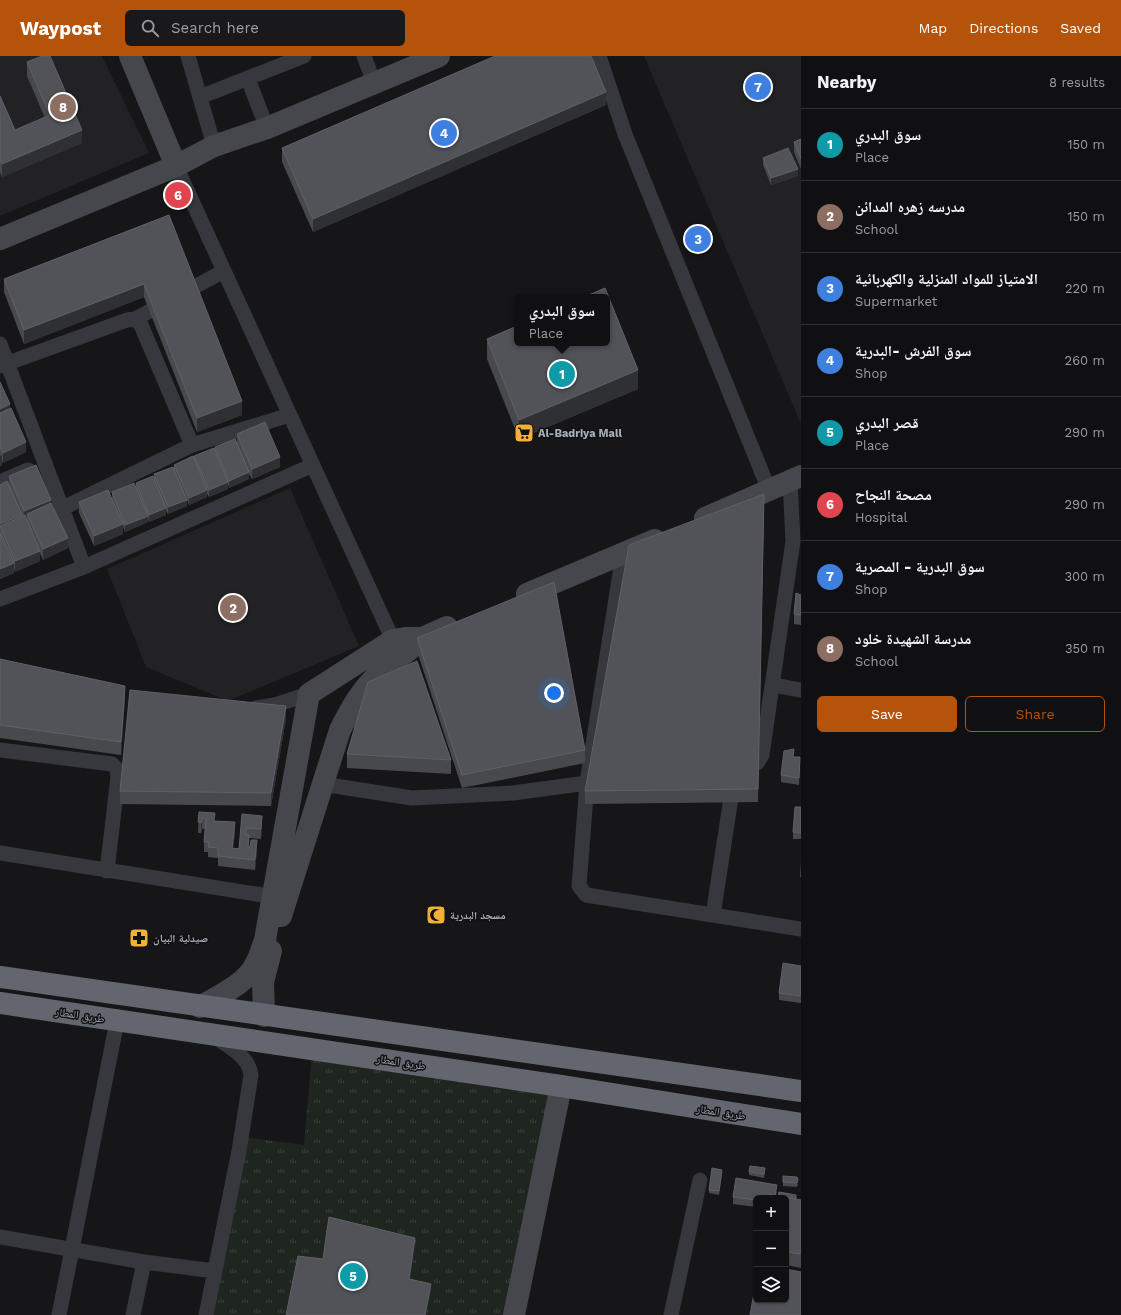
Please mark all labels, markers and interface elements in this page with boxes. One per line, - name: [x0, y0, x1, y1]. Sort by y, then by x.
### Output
- search box: [125, 10, 405, 46]
- text: Waypost: [20, 17, 101, 40]
- icon: search: [139, 17, 161, 39]
- text: Search here: [171, 19, 259, 37]
- text: Map: [919, 20, 947, 36]
- text: Directions: [969, 20, 1038, 36]
- text: Saved: [1060, 20, 1101, 36]
- pin: 7: [745, 72, 771, 102]
- text: Nearby: [817, 72, 876, 92]
- text: 8 results: [1049, 75, 1105, 90]
- pin: 8: [50, 92, 76, 122]
- pin: 4: [431, 118, 457, 148]
- text: سوق البدري: [855, 126, 921, 144]
- text: 1: [827, 137, 833, 152]
- text: 150 m: [1067, 137, 1105, 152]
- text: Place: [855, 150, 889, 165]
- pin: 6: [165, 180, 191, 210]
- text: مدرسه زهره المدائن: [855, 198, 965, 216]
- text: 2: [826, 209, 834, 224]
- text: 150 m: [1067, 209, 1105, 224]
- text: School: [855, 222, 898, 237]
- pin: 3: [685, 224, 711, 254]
- text: الامتياز للمواد المنزلية والكهربائية: [855, 270, 1038, 288]
- text: 3: [826, 281, 834, 296]
- text: 220 m: [1065, 281, 1105, 296]
- popup: [514, 294, 610, 346]
- text: Supermarket: [855, 294, 937, 309]
- text: سوق البدري: [529, 302, 595, 320]
- text: Place: [529, 326, 563, 341]
- text: سوق الفرش -البدرية: [855, 342, 972, 360]
- text: 4: [826, 353, 834, 368]
- text: 260 m: [1065, 353, 1105, 368]
- pin: 1: [549, 359, 575, 389]
- text: Shop: [855, 366, 887, 381]
- text: قصر البدري: [855, 414, 919, 432]
- supermarket icon: Al-Badriya Mall: [513, 422, 535, 444]
- text: 5: [826, 425, 834, 440]
- text: 290 m: [1064, 425, 1105, 440]
- place label: Al-Badriya Mall: [538, 427, 623, 440]
- text: Place: [855, 438, 889, 453]
- text: مصحة النجاح: [855, 486, 932, 504]
- text: 6: [826, 497, 834, 512]
- text: 290 m: [1064, 497, 1105, 512]
- text: Hospital: [855, 510, 907, 525]
- text: سوق البدرية - المصرية: [855, 558, 985, 576]
- text: 7: [826, 569, 834, 584]
- text: 300 m: [1064, 569, 1105, 584]
- text: Shop: [855, 582, 887, 597]
- pin: 2: [220, 593, 246, 623]
- text: مدرسة الشهيدة خلود: [855, 630, 971, 648]
- text: 8: [826, 641, 834, 656]
- text: 350 m: [1065, 641, 1105, 656]
- text: School: [855, 654, 898, 669]
- your location: [544, 683, 564, 703]
- button: Save: [817, 696, 957, 732]
- button: Share: [965, 696, 1105, 732]
- mosque icon: مسجد البدرية: [425, 904, 447, 926]
- place label: مسجد البدرية: [450, 909, 506, 922]
- pharmacy icon: صيدلية البيان: [128, 927, 150, 949]
- place label: صيدلية البيان: [153, 932, 208, 946]
- street label: طريق المطار: [53, 1005, 105, 1026]
- street label: طريق المطار: [374, 1052, 426, 1073]
- street label: طريق المطار: [694, 1102, 746, 1123]
- map controls: [753, 1195, 789, 1303]
- button: +: [753, 1195, 789, 1231]
- button: −: [753, 1231, 789, 1267]
- pin: 5: [340, 1261, 366, 1291]
- button: layers: [753, 1267, 789, 1303]

